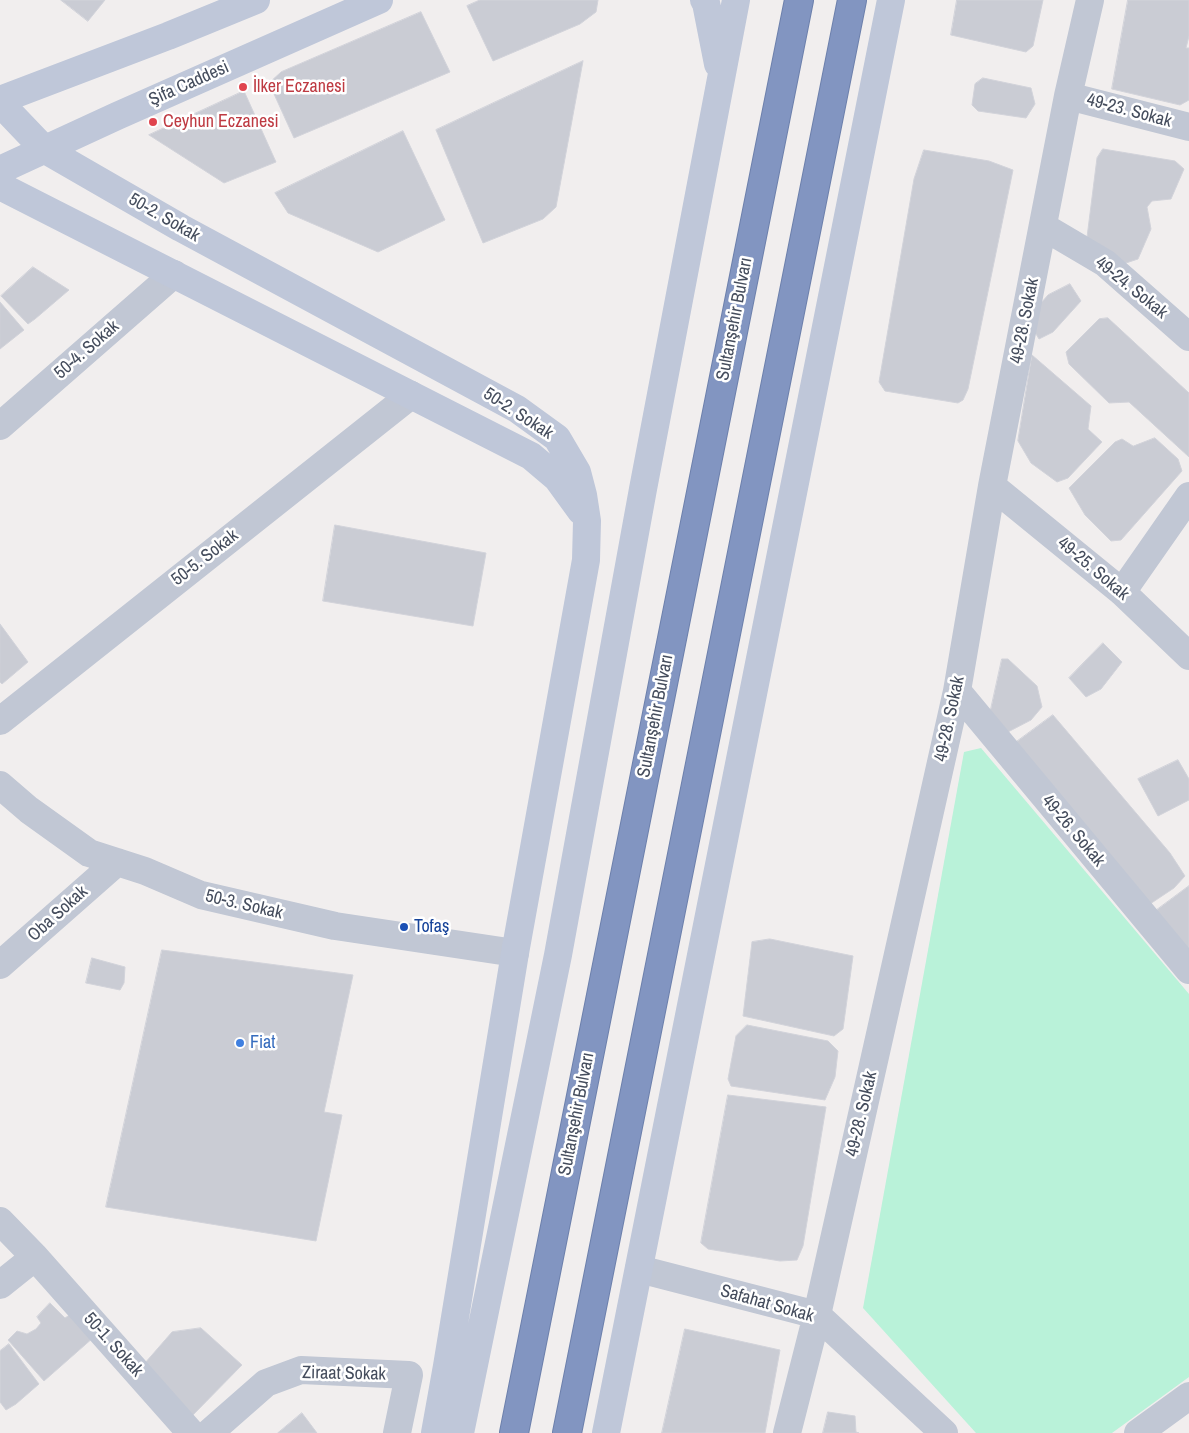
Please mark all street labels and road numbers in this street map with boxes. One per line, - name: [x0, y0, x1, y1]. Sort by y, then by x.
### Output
- street label: Şifa Caddesi: [146, 57, 232, 111]
- street label: 49-23. Sokak: [1084, 89, 1174, 133]
- street label: 50-2. Sokak: [124, 189, 204, 247]
- street label: 49-24. Sokak: [1090, 252, 1172, 324]
- street label: Sultanşehir Bulvarı: [713, 256, 757, 382]
- street label: 49-28. Sokak: [1006, 276, 1044, 366]
- street label: 50-4. Sokak: [50, 316, 124, 384]
- street label: 50-2. Sokak: [479, 383, 557, 445]
- street label: 50-5. Sokak: [167, 525, 243, 591]
- street label: 49-25. Sokak: [1053, 533, 1133, 605]
- street label: Sultanşehir Bulvarı: [634, 653, 678, 779]
- street label: 49-28. Sokak: [930, 674, 970, 764]
- street label: 49-26. Sokak: [1037, 791, 1109, 871]
- street label: Oba Sokak: [24, 882, 92, 946]
- street label: 50-3. Sokak: [203, 886, 285, 924]
- street label: Sultanşehir Bulvarı: [555, 1051, 599, 1177]
- street label: 49-28. Sokak: [842, 1069, 882, 1159]
- street label: Safahat Sokak: [718, 1280, 816, 1328]
- street label: 50-1. Sokak: [79, 1309, 147, 1381]
- street label: Ziraat Sokak: [302, 1362, 386, 1386]

